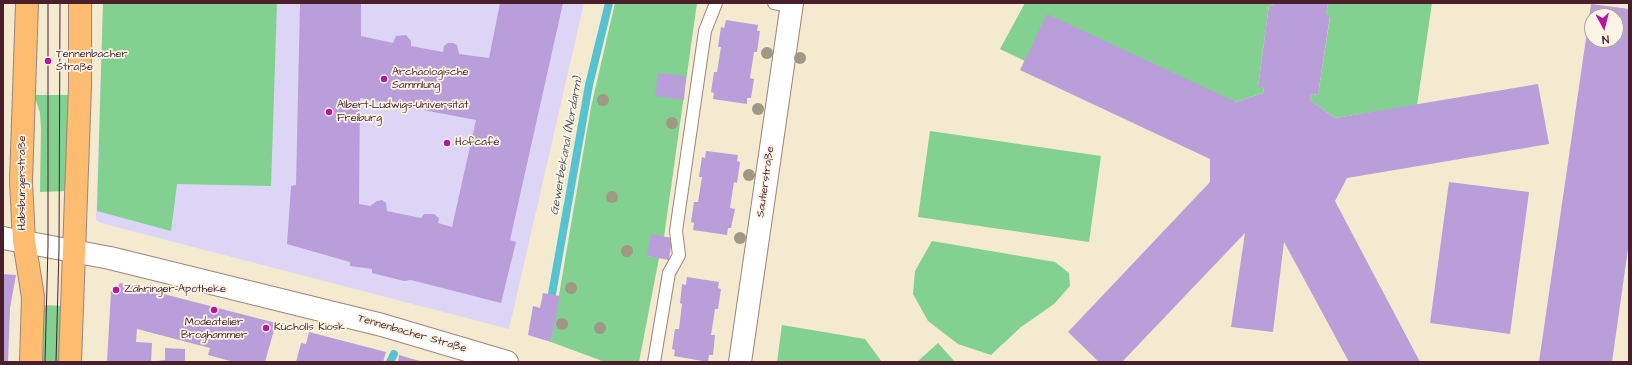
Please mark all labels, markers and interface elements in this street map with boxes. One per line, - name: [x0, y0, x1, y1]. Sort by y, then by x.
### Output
- north arrow: [1584, 8, 1624, 48]
- text: N: [1601, 32, 1610, 47]
- place label: Tennenbacher Straße: [56, 48, 127, 74]
- marker: Tennenbacher Straße: [43, 56, 53, 66]
- place label: Archäologische Sammlung: [392, 66, 468, 92]
- marker: Archäologische Sammlung: [379, 74, 389, 84]
- water label: Gewerbekanal (Nordarm): [548, 76, 586, 216]
- place label: Albert-Ludwigs-Universität Freiburg: [337, 99, 469, 125]
- marker: Albert-Ludwigs-Universität Freiburg: [324, 107, 334, 117]
- street label: Habsburgerstraße: [16, 136, 30, 230]
- place label: Hofcafé: [455, 136, 499, 150]
- marker: Hofcafé: [442, 138, 452, 148]
- street label: Sautierstraße: [754, 146, 778, 218]
- place label: Zähringer-Apotheke: [124, 283, 226, 297]
- marker: Zähringer-Apotheke: [111, 285, 121, 295]
- marker: Modeatelier Broghammer: [209, 305, 219, 315]
- street label: Tennenbacher Straße: [356, 312, 468, 356]
- place label: Modeatelier Broghammer: [181, 316, 247, 342]
- place label: Kücholls Kiosk: [274, 321, 345, 335]
- marker: Kücholls Kiosk: [261, 323, 271, 333]

